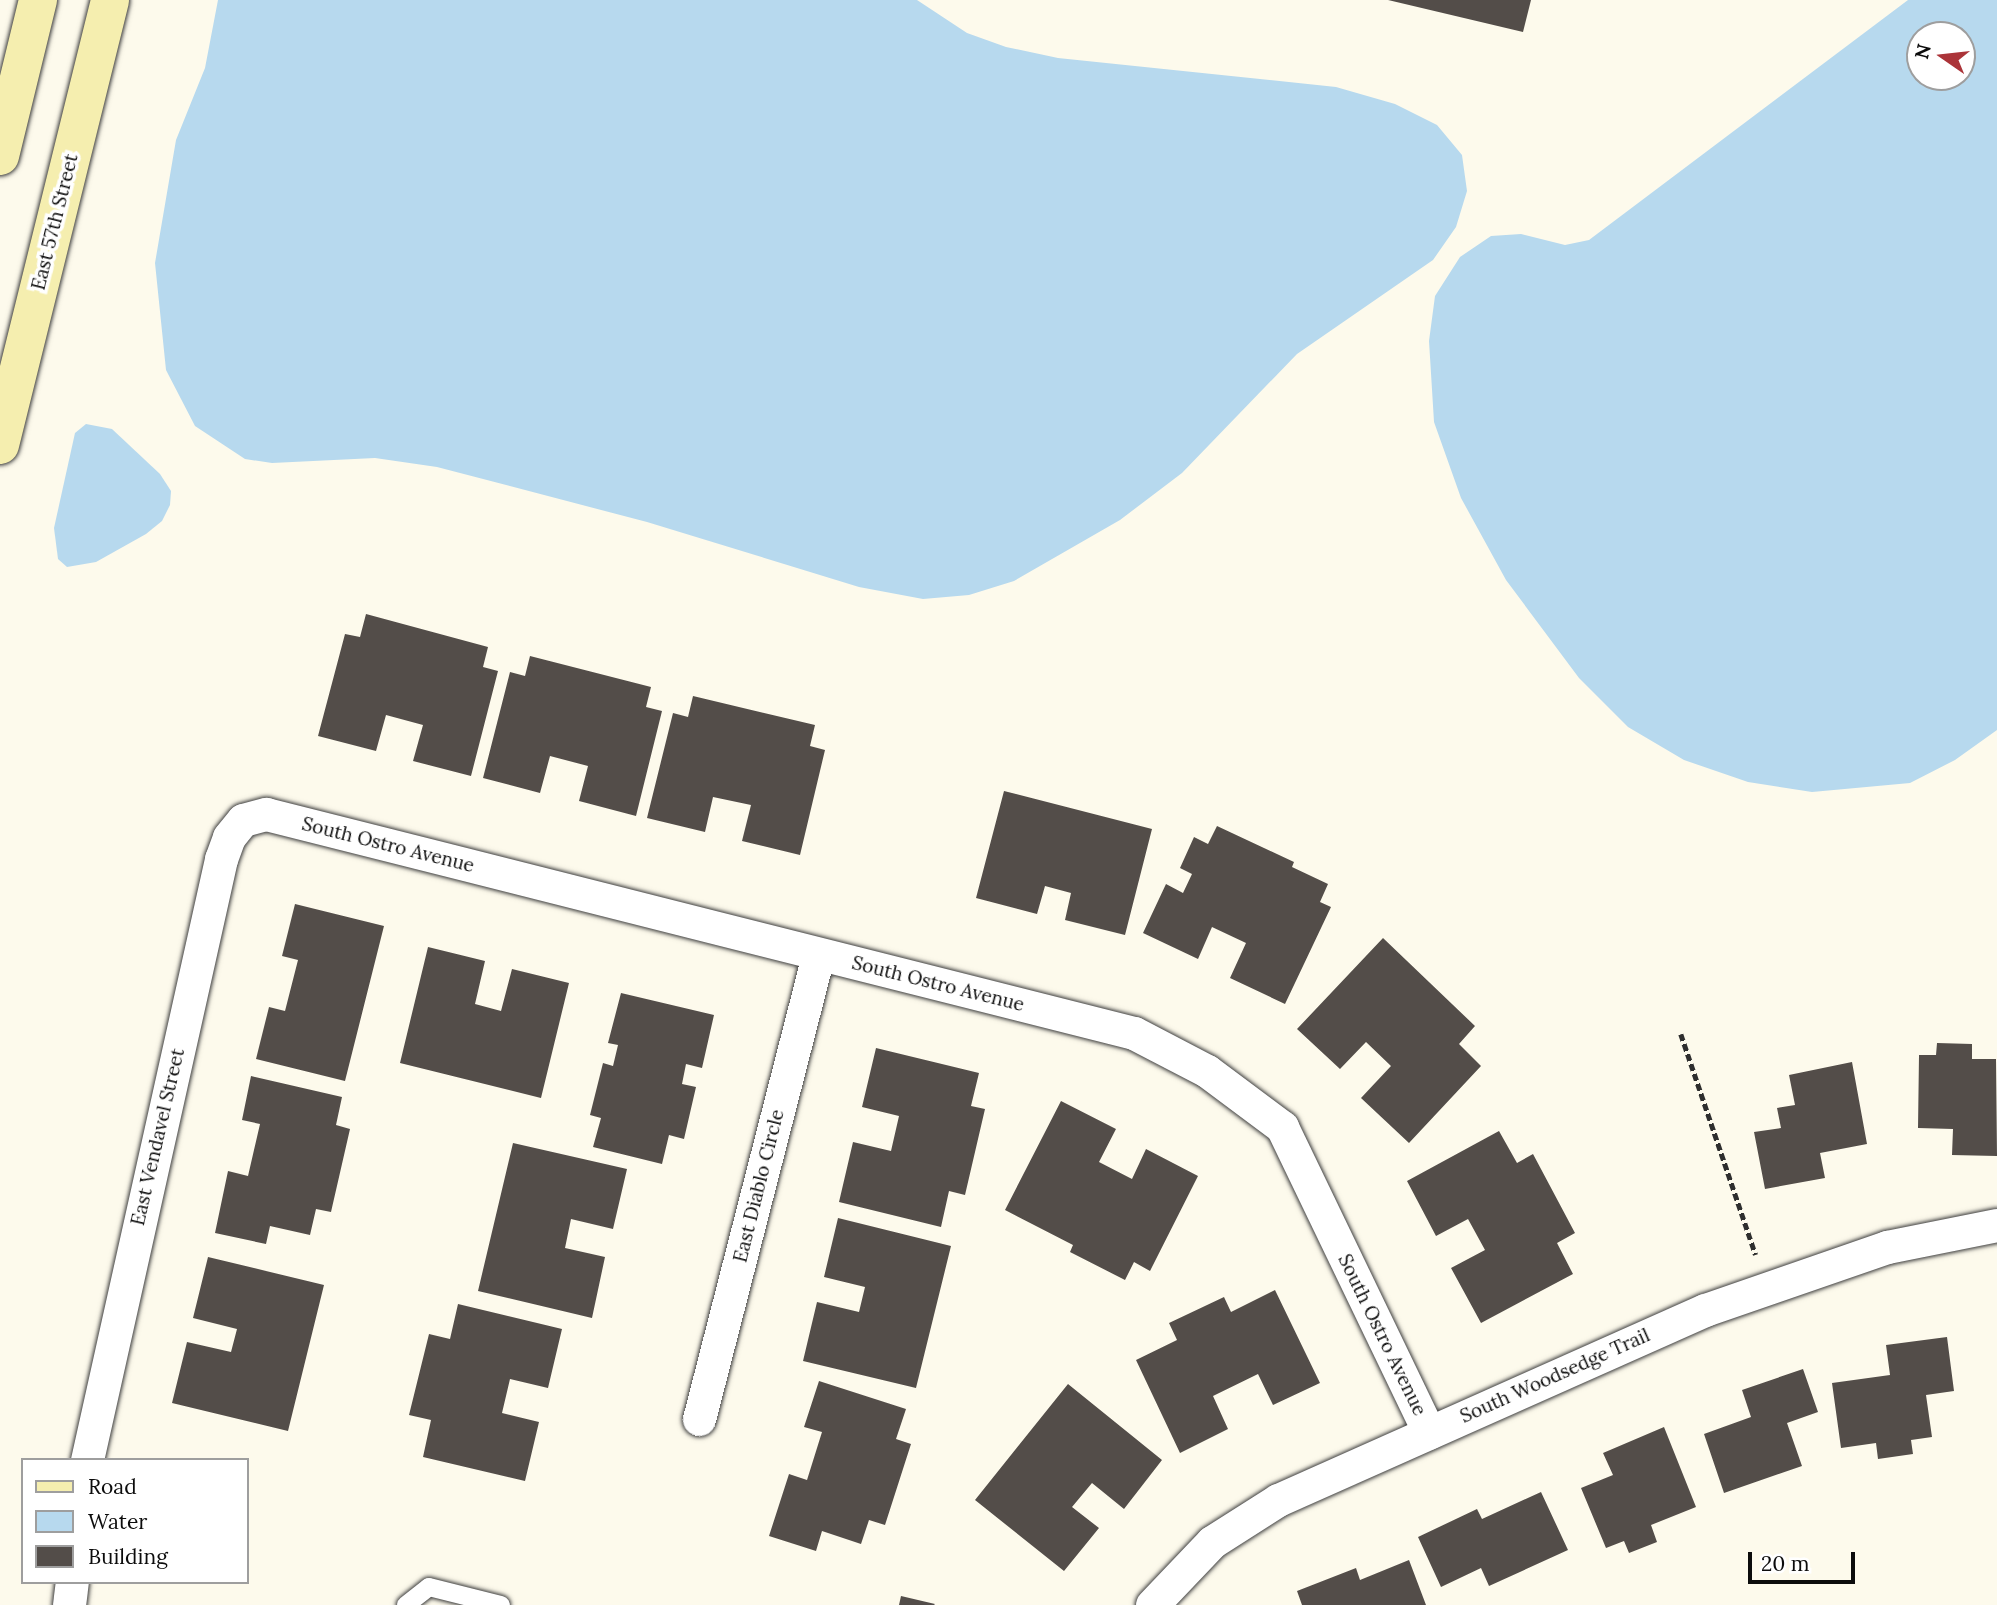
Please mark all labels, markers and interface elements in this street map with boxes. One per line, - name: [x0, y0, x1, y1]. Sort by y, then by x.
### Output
- north arrow: [1906, 21, 1976, 91]
- text: N: [1909, 41, 1936, 61]
- street label: East 57th Street: [27, 152, 83, 292]
- street label: South Ostro Avenue: [299, 813, 477, 877]
- street label: South Ostro Avenue: [849, 952, 1027, 1016]
- street label: East Vendavel Street: [127, 1046, 189, 1228]
- street label: East Diablo Circle: [729, 1107, 789, 1265]
- street label: South Ostro Avenue: [1333, 1251, 1431, 1419]
- street label: South Woodsedge Trail: [1457, 1324, 1653, 1428]
- legend: [21, 1458, 248, 1584]
- text: Road: [88, 1473, 137, 1500]
- text: Water: [88, 1508, 147, 1535]
- scale bar: [1752, 1538, 1859, 1582]
- text: Building: [88, 1543, 168, 1570]
- text: 20 m: [1761, 1550, 1810, 1577]

